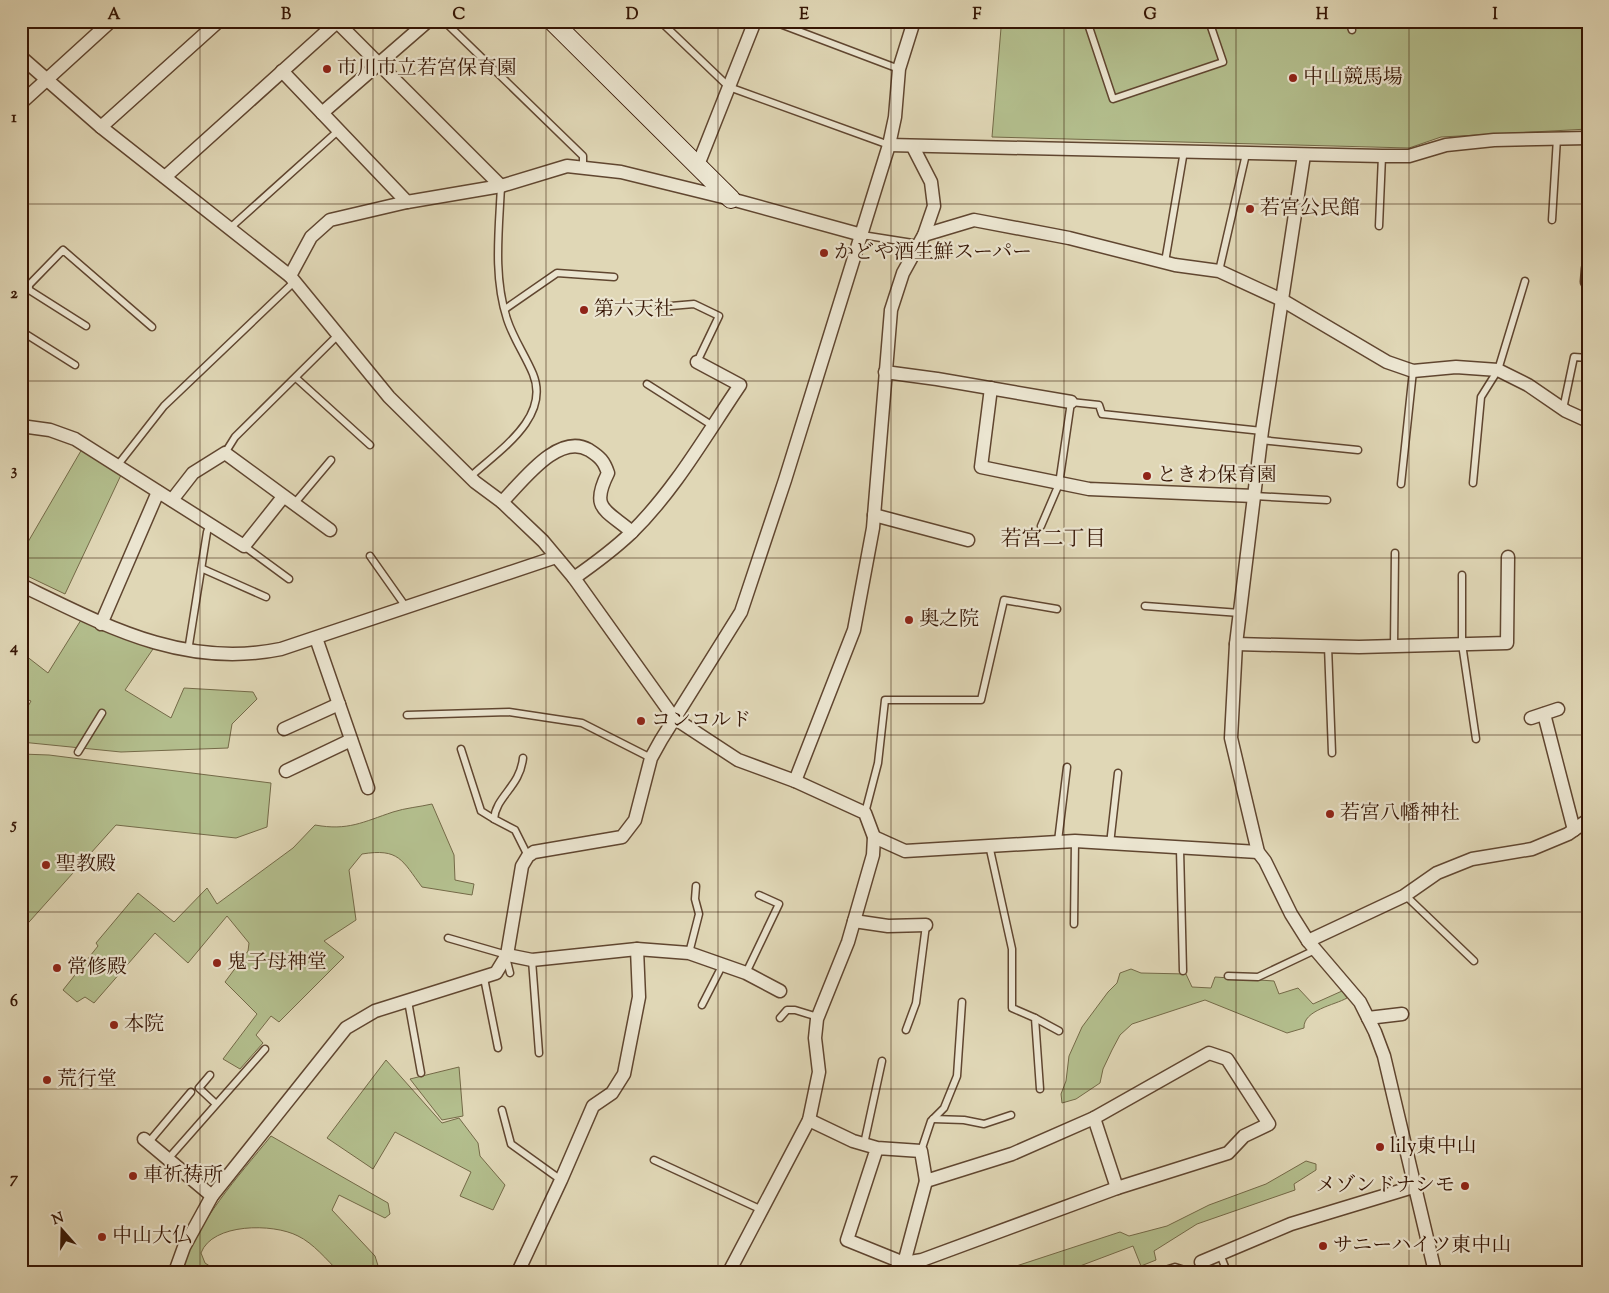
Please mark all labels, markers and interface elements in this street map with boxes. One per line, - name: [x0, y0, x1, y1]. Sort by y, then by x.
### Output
- text: A: [108, 4, 121, 27]
- text: B: [281, 4, 291, 27]
- text: C: [453, 4, 466, 27]
- text: D: [626, 4, 639, 27]
- text: E: [799, 4, 809, 27]
- text: F: [973, 4, 982, 27]
- text: G: [1143, 4, 1157, 27]
- text: H: [1316, 4, 1329, 27]
- text: I: [1492, 4, 1498, 27]
- place label: 市川市立若宮保育園: [337, 55, 517, 84]
- marker: 市川市立若宮保育園: [321, 63, 333, 75]
- place label: 中山競馬場: [1303, 64, 1403, 93]
- marker: 中山競馬場: [1287, 72, 1299, 84]
- text: 1: [11, 107, 17, 130]
- place label: 若宮公民館: [1260, 195, 1360, 224]
- marker: 若宮公民館: [1244, 203, 1256, 215]
- place label: かどや酒生鮮スーパー: [834, 239, 1032, 268]
- marker: かどや酒生鮮スーパー: [818, 247, 830, 259]
- text: 2: [10, 283, 18, 306]
- place label: 第六天社: [594, 296, 674, 325]
- marker: 第六天社: [578, 304, 590, 316]
- text: 3: [11, 460, 18, 483]
- place label: ときわ保育園: [1157, 462, 1277, 491]
- marker: ときわ保育園: [1141, 470, 1153, 482]
- district label: 若宮二丁目: [1001, 525, 1106, 555]
- place label: 奥之院: [919, 606, 979, 635]
- marker: 奥之院: [903, 614, 915, 626]
- text: 4: [9, 637, 18, 660]
- place label: コンコルド: [651, 707, 751, 736]
- marker: コンコルド: [635, 715, 647, 727]
- place label: 若宮八幡神社: [1340, 800, 1460, 829]
- marker: 若宮八幡神社: [1324, 808, 1336, 820]
- text: 5: [9, 814, 17, 837]
- place label: 聖教殿: [56, 851, 116, 880]
- marker: 聖教殿: [40, 859, 52, 871]
- place label: 鬼子母神堂: [227, 949, 327, 978]
- place label: 常修殿: [67, 954, 127, 983]
- marker: 鬼子母神堂: [211, 957, 223, 969]
- marker: 常修殿: [51, 962, 63, 974]
- text: 6: [10, 991, 18, 1014]
- place label: 本院: [124, 1011, 164, 1040]
- marker: 本院: [108, 1019, 120, 1031]
- place label: 荒行堂: [57, 1066, 117, 1095]
- marker: 荒行堂: [41, 1074, 53, 1086]
- place label: lily東中山: [1390, 1133, 1477, 1162]
- marker: lily東中山: [1374, 1141, 1386, 1153]
- place label: 車祈祷所: [143, 1162, 223, 1191]
- text: 7: [10, 1168, 19, 1191]
- marker: 車祈祷所: [127, 1170, 139, 1182]
- place label: メゾンドナシモ: [1316, 1172, 1455, 1201]
- marker: メゾンドナシモ: [1459, 1180, 1471, 1192]
- north arrow: [38, 1206, 88, 1256]
- text: N: [50, 1208, 67, 1231]
- place label: 中山大仏: [112, 1223, 192, 1252]
- marker: 中山大仏: [96, 1231, 108, 1243]
- place label: サニーハイツ東中山: [1333, 1232, 1511, 1261]
- marker: サニーハイツ東中山: [1317, 1240, 1329, 1252]

